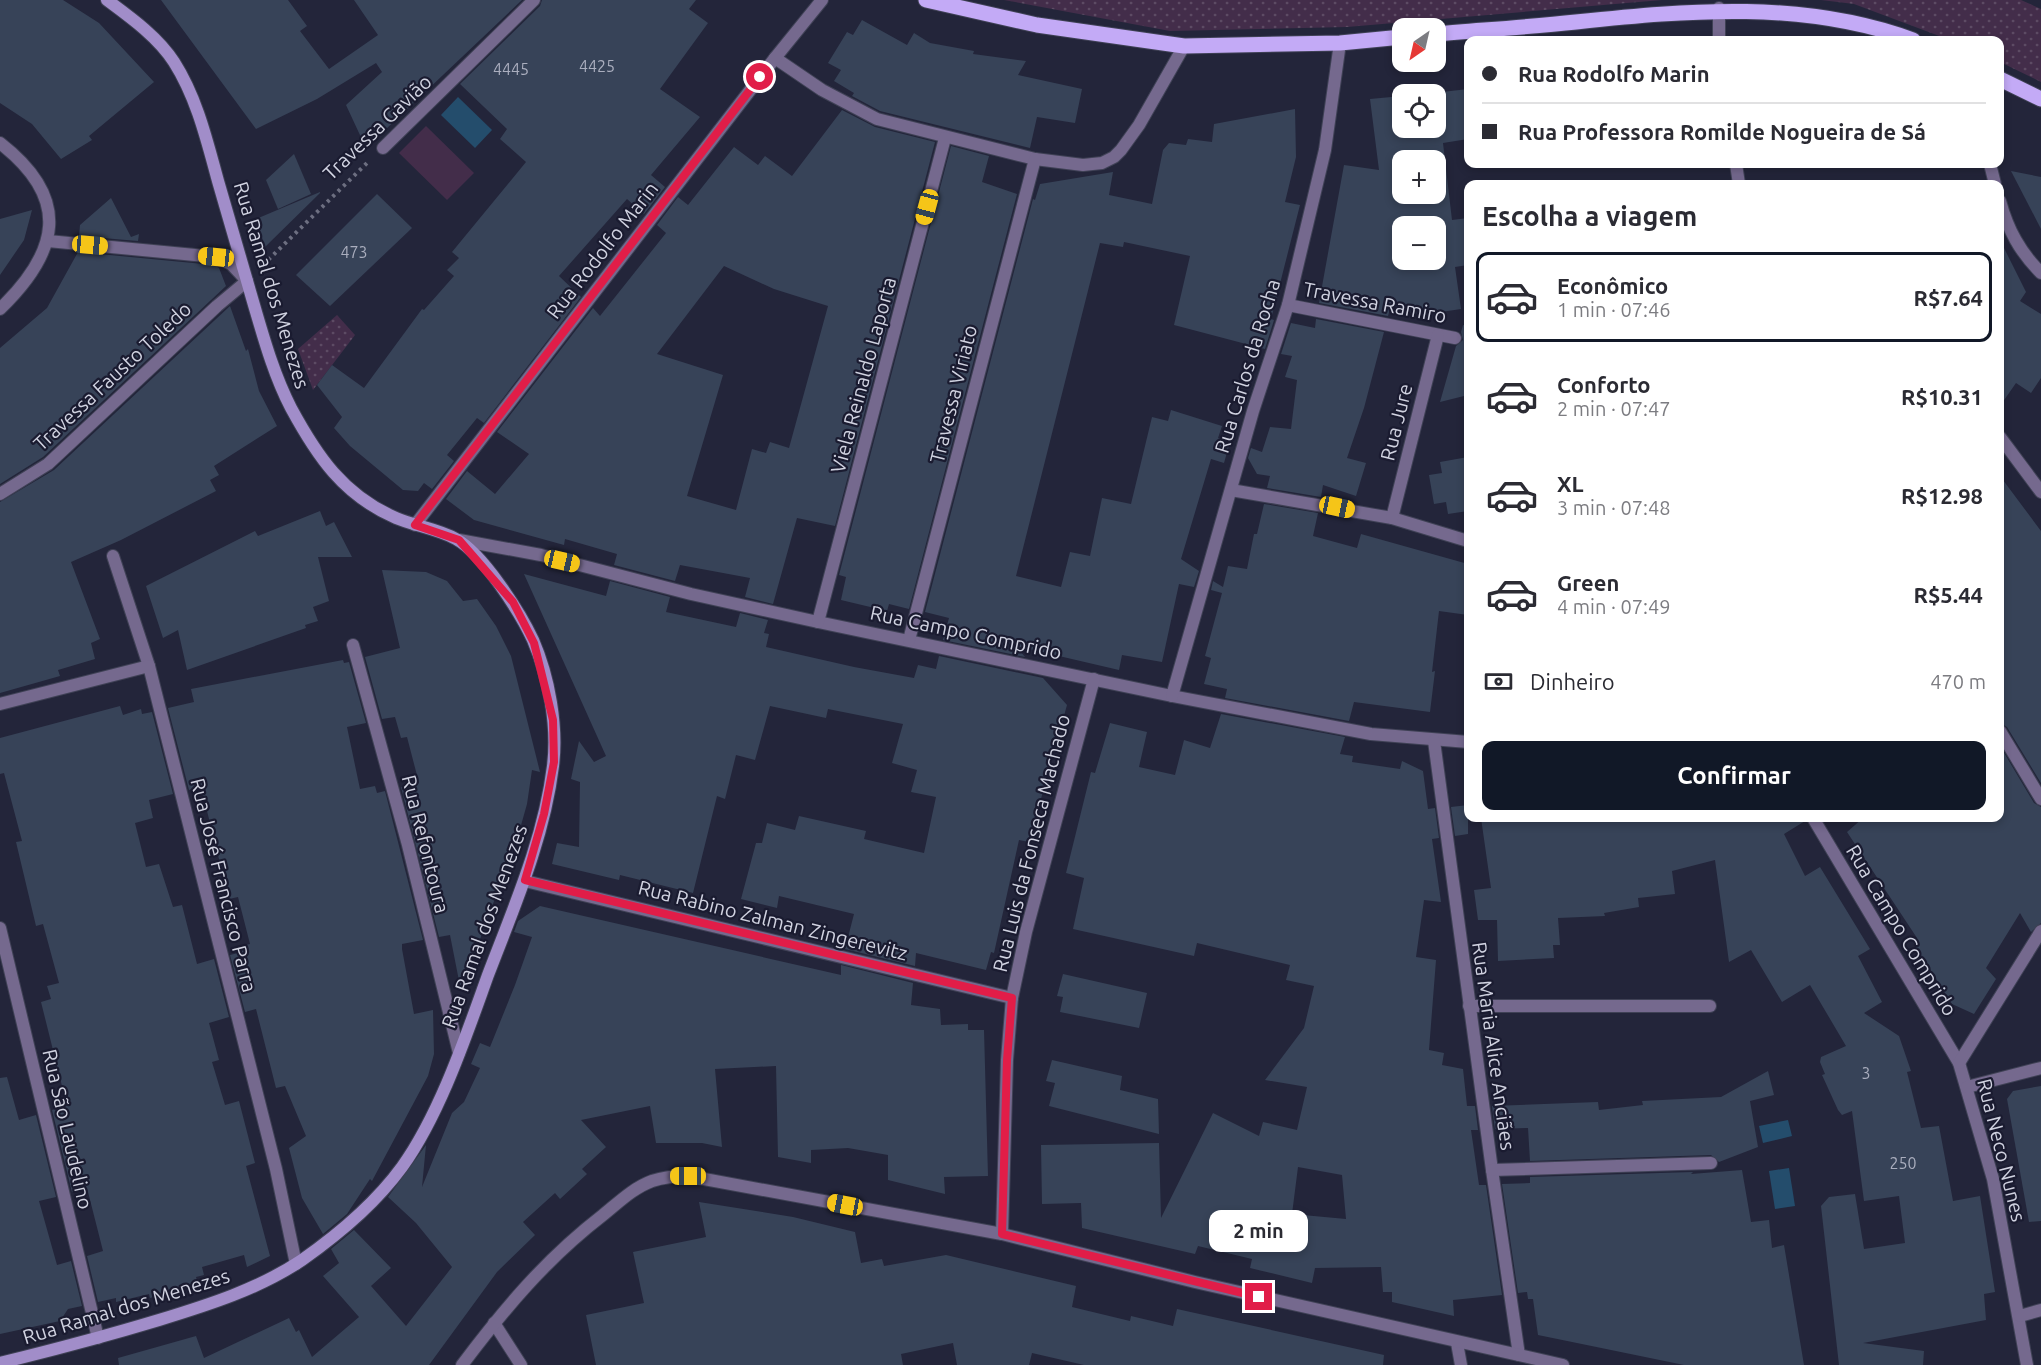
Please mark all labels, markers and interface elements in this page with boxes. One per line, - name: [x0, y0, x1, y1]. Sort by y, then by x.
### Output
- north arrow: [1392, 18, 1446, 72]
- map controls: [1392, 18, 1446, 270]
- house number: 4425: [579, 57, 615, 75]
- house number: 4445: [493, 60, 529, 78]
- text: Rua Rodolfo Marin: [1518, 61, 1710, 86]
- route start: [746, 63, 773, 90]
- street label: Travessa Gavião: [318, 70, 436, 184]
- button: locate: [1392, 84, 1446, 138]
- text: Rua Professora Romilde Nogueira de Sá: [1518, 119, 1926, 144]
- button: +: [1392, 150, 1446, 204]
- street label: Rua Rodolfo Marin: [542, 177, 662, 323]
- street label: Rua Ramal dos Menezes: [230, 179, 314, 391]
- car: [914, 187, 940, 227]
- text: Escolha a viagem: [1482, 201, 1697, 231]
- button: −: [1392, 216, 1446, 270]
- car: [71, 234, 109, 256]
- house number: 473: [340, 243, 368, 261]
- car: [197, 246, 235, 268]
- icon: car: [1485, 270, 1539, 324]
- text: Econômico: [1557, 273, 1668, 298]
- street label: Viela Reinaldo Laporta: [826, 274, 900, 476]
- street label: Rua Carlos da Rocha: [1210, 276, 1284, 456]
- street label: Travessa Ramiro: [1301, 277, 1449, 327]
- text: R$7.64: [1914, 285, 1983, 310]
- street label: Travessa Fausto Toledo: [28, 297, 196, 455]
- text: 1 min · 07:46: [1557, 298, 1671, 321]
- street label: Travessa Viriato: [925, 322, 981, 466]
- icon: car: [1485, 369, 1539, 423]
- text: Conforto: [1557, 372, 1651, 397]
- street label: Rua Jure: [1375, 381, 1417, 463]
- text: R$10.31: [1901, 384, 1983, 409]
- text: 2 min · 07:47: [1557, 397, 1671, 420]
- icon: car: [1485, 468, 1539, 522]
- text: XL: [1557, 471, 1584, 496]
- text: R$12.98: [1901, 483, 1983, 508]
- car: [1318, 494, 1356, 520]
- text: 3 min · 07:48: [1557, 496, 1671, 519]
- car: [542, 548, 582, 574]
- icon: car: [1485, 567, 1539, 621]
- text: Green: [1557, 570, 1619, 595]
- text: R$5.44: [1914, 582, 1983, 607]
- text: 4 min · 07:49: [1557, 595, 1671, 618]
- street label: Rua Campo Comprido: [868, 600, 1064, 664]
- icon: cash: [1482, 665, 1515, 698]
- text: Dinheiro: [1530, 669, 1615, 694]
- text: 470 m: [1930, 670, 1986, 693]
- street label: Rua Luis da Fonseca Machado: [988, 712, 1074, 974]
- button: Confirmar: [1482, 741, 1986, 810]
- street label: Rua Refontoura: [398, 772, 454, 916]
- street label: Rua José Francisco Parra: [186, 776, 262, 994]
- street label: Rua Ramal dos Menezes: [436, 821, 532, 1031]
- street label: Rua Campo Comprido: [1842, 840, 1962, 1020]
- street label: Rua Rabino Zalman Zingerevitz: [636, 875, 910, 965]
- street label: Rua Maria Alice Anciães: [1468, 940, 1520, 1152]
- street label: Rua São Laudelino: [38, 1047, 98, 1211]
- house number: 3: [1861, 1064, 1871, 1082]
- street label: Rua Neco Nunes: [1973, 1076, 2031, 1224]
- house number: 250: [1889, 1154, 1917, 1172]
- car: [670, 1167, 706, 1185]
- car: [826, 1193, 864, 1217]
- callout: 2 min: [1210, 1210, 1308, 1252]
- text: 2 min: [1233, 1219, 1284, 1242]
- street label: Rua Ramal dos Menezes: [20, 1264, 232, 1348]
- route end: [1245, 1283, 1272, 1310]

